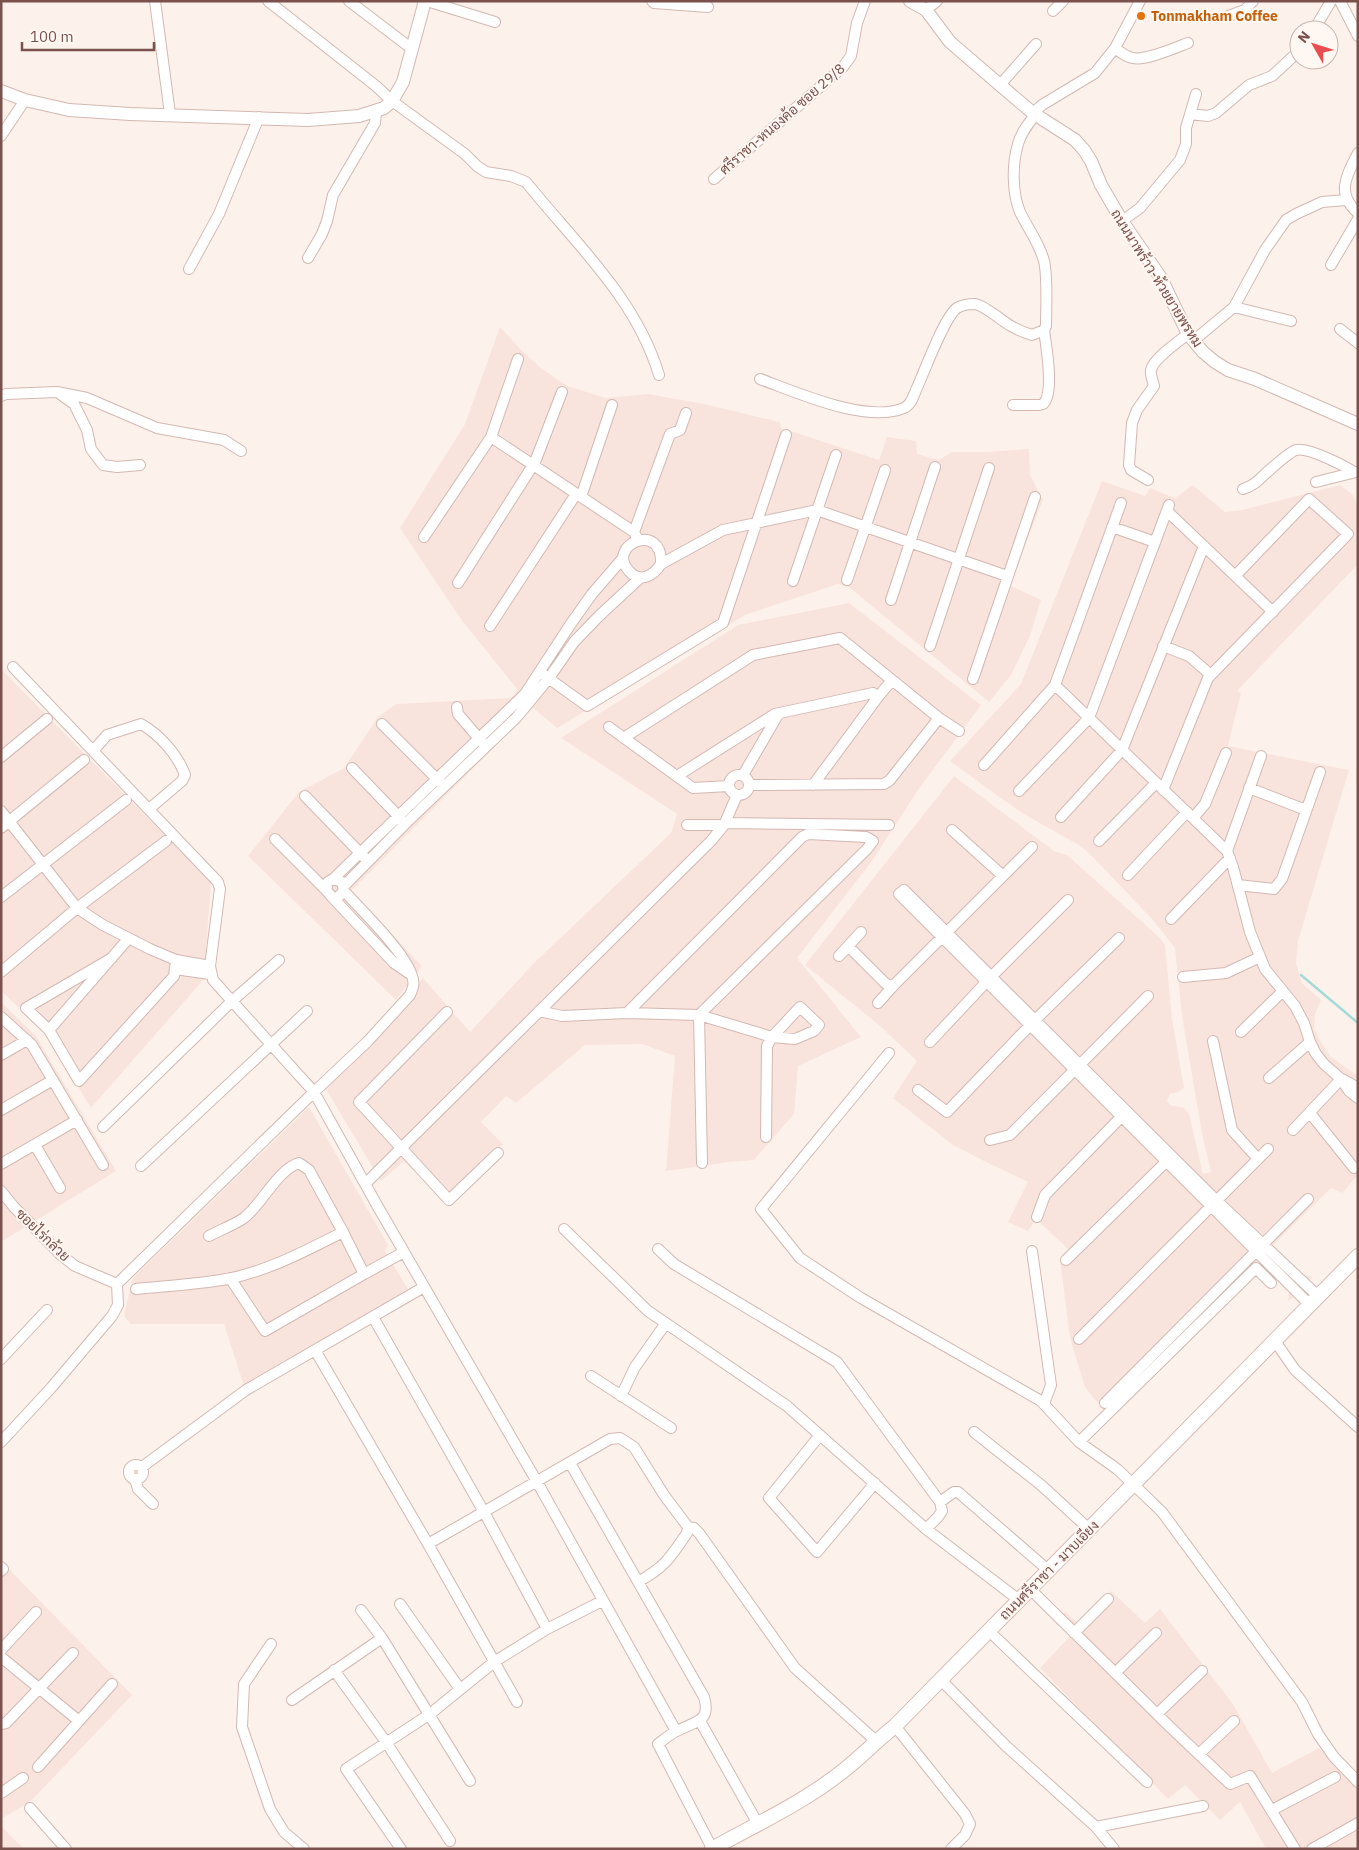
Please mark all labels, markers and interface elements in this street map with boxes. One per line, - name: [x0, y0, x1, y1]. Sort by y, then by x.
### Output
- place label: Tonmakham Coffee: [1151, 7, 1278, 25]
- marker: Tonmakham Coffee: [1135, 10, 1147, 22]
- scale bar: [22, 20, 155, 52]
- north arrow: [1289, 20, 1339, 70]
- text: 100 m: [30, 27, 74, 46]
- text: N: [1294, 27, 1314, 46]
- street label: ศรีราชา-หนองค้อ ซอย 29/8: [715, 59, 849, 179]
- street label: ถนนนาพร้าว-ห้วยยายพรหม: [1107, 206, 1207, 350]
- street label: ซอยไร่กล้วย: [12, 1205, 74, 1265]
- street label: ถนนศรีราชา - มาบเอียง: [995, 1516, 1103, 1624]

